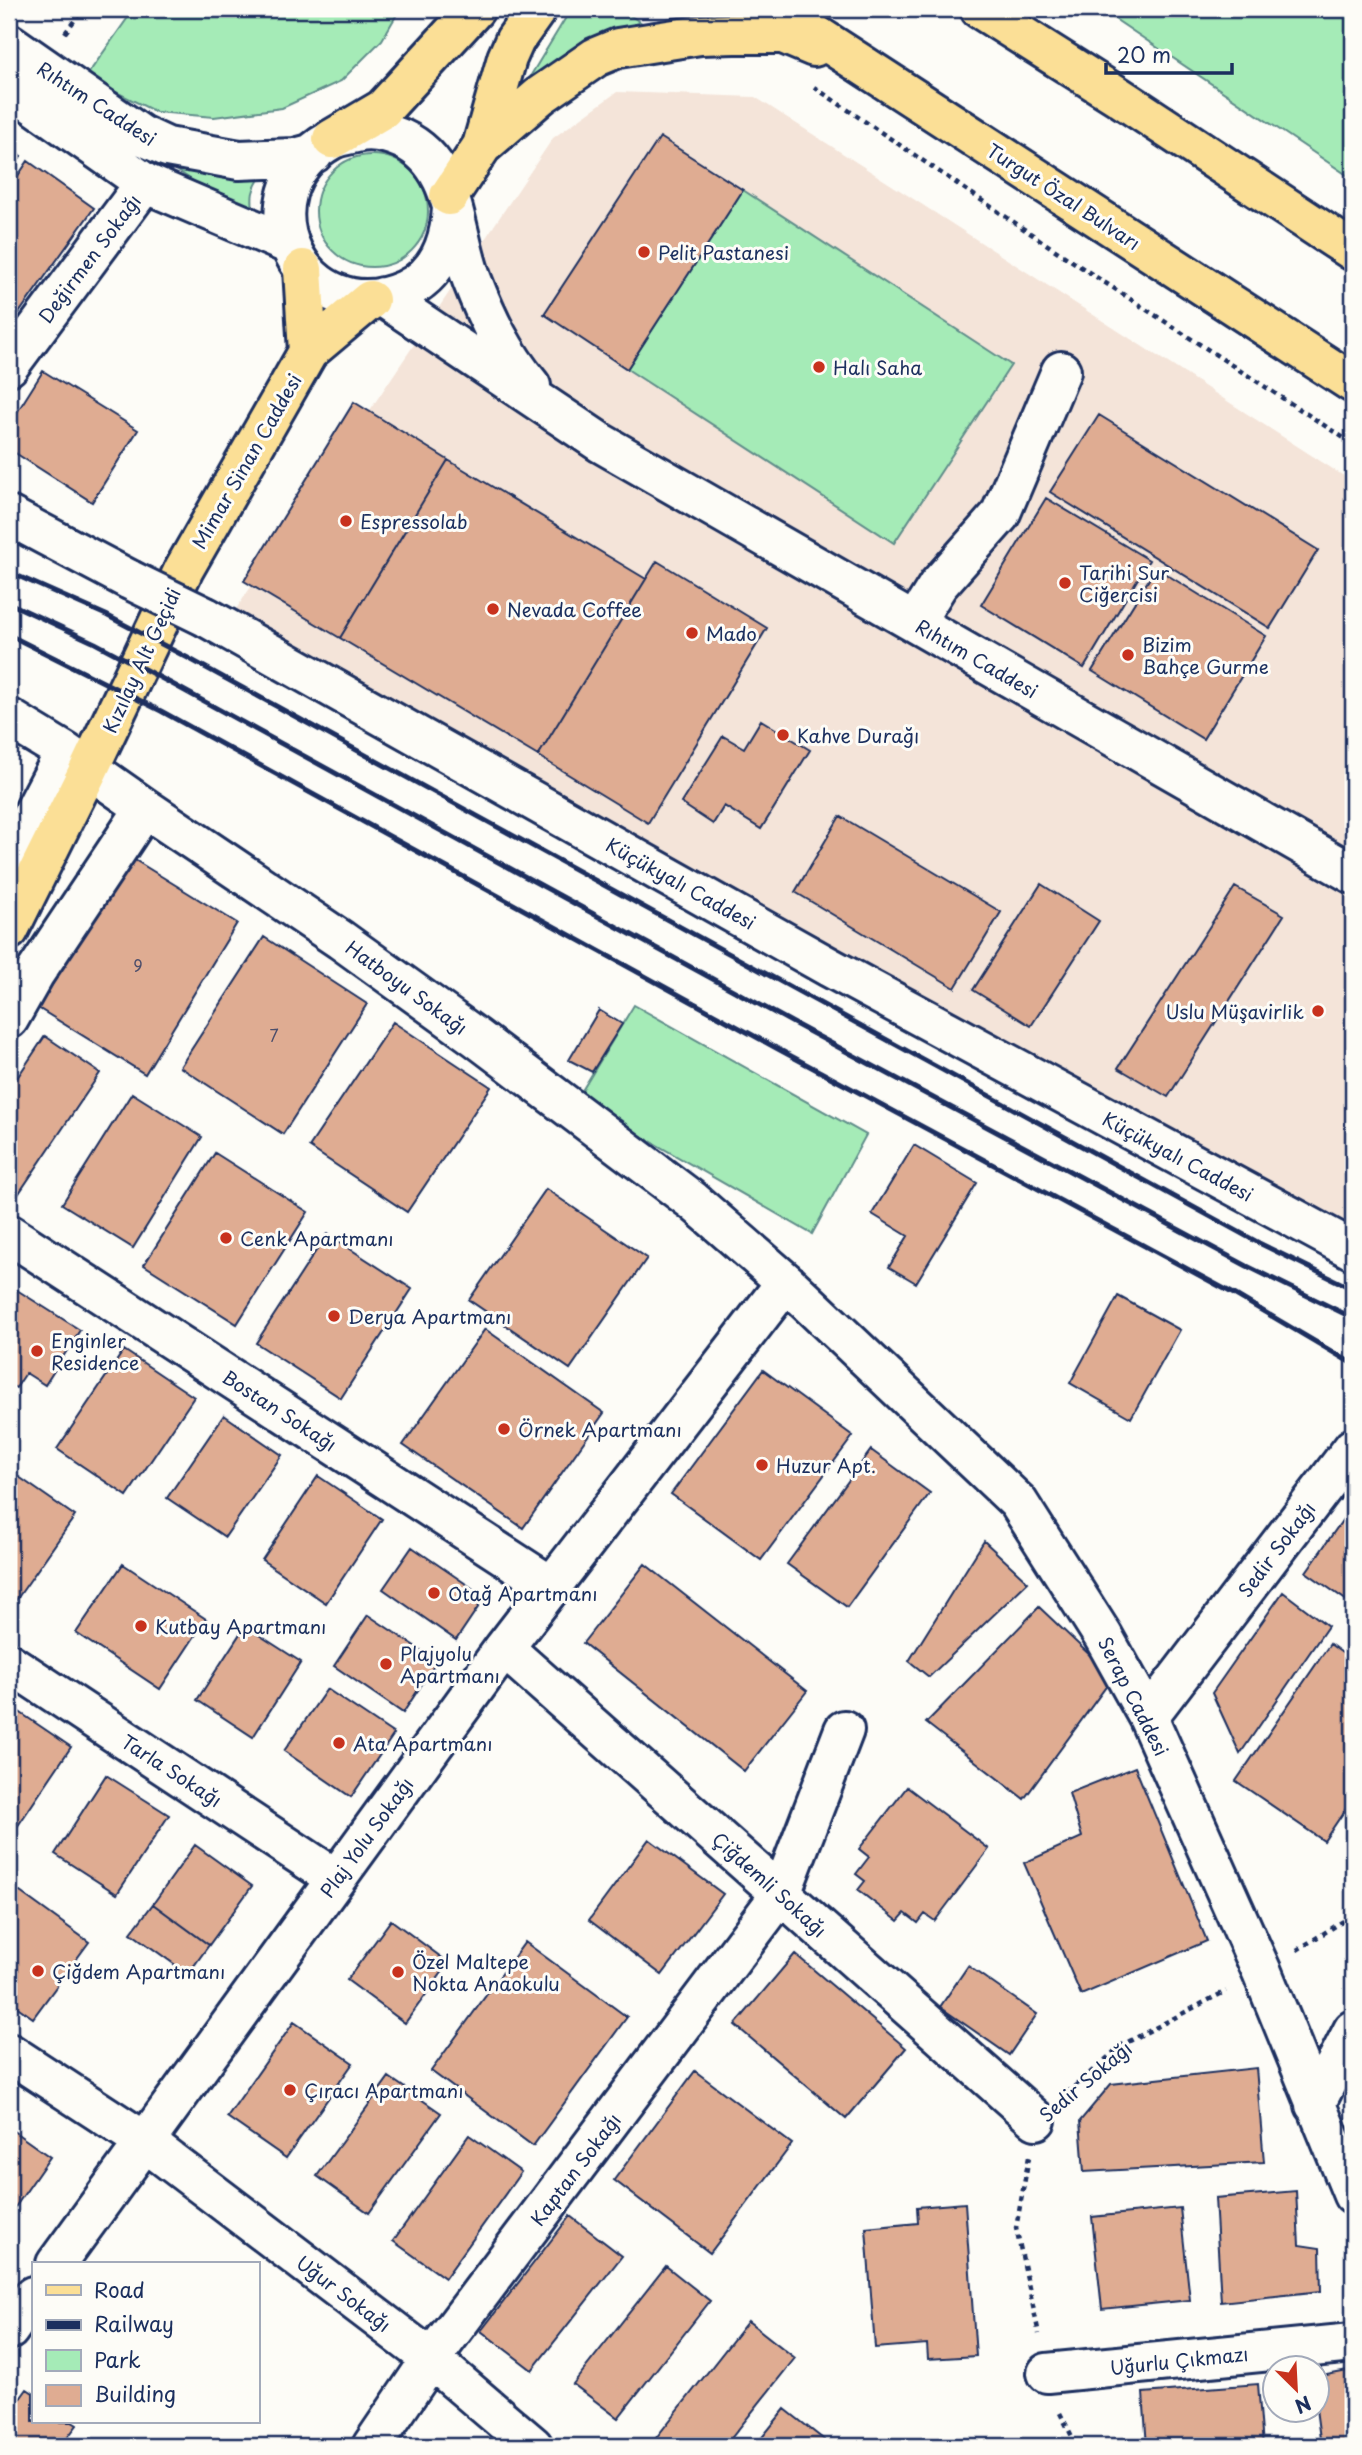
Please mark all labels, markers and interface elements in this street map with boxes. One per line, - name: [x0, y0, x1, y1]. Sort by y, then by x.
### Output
- scale bar: [1106, 32, 1232, 76]
- text: 20 m: [1117, 38, 1171, 70]
- street label: Rıhtım Caddesi: [32, 54, 162, 152]
- street label: Turgut Özal Bulvarı: [982, 136, 1146, 256]
- street label: Değirmen Sokağı: [31, 188, 147, 328]
- place label: Pelit Pastanesi: [658, 238, 789, 266]
- marker: Pelit Pastanesi: [636, 244, 652, 260]
- place label: Halı Saha: [833, 353, 922, 381]
- marker: Halı Saha: [811, 359, 827, 375]
- street label: Mimar Sinan Caddesi: [184, 368, 308, 554]
- place label: Espressolab: [360, 507, 468, 535]
- marker: Espressolab: [338, 513, 354, 529]
- place label: Tarihi Sur Ciğercisi: [1079, 558, 1169, 608]
- marker: Tarihi Sur Ciğercisi: [1057, 575, 1073, 591]
- street label: Kızılay Alt Geçidi: [95, 583, 187, 737]
- place label: Nevada Coffee: [507, 595, 642, 623]
- marker: Nevada Coffee: [485, 601, 501, 617]
- street label: Rıhtım Caddesi: [911, 612, 1043, 704]
- place label: Mado: [706, 619, 757, 647]
- marker: Mado: [684, 625, 700, 641]
- place label: Bizim Bahçe Gurme: [1142, 630, 1269, 680]
- marker: Bizim Bahçe Gurme: [1120, 647, 1136, 663]
- place label: Kahve Durağı: [797, 721, 919, 749]
- marker: Kahve Durağı: [775, 727, 791, 743]
- street label: Küçükyalı Caddesi: [601, 830, 761, 936]
- street label: Hatboyu Sokağı: [340, 933, 474, 1041]
- house number: 9: [133, 953, 143, 977]
- place label: Uslu Müşavirlik: [1165, 997, 1304, 1025]
- marker: Uslu Müşavirlik: [1310, 1003, 1326, 1019]
- house number: 7: [269, 1023, 279, 1047]
- street label: Küçükyalı Caddesi: [1098, 1104, 1258, 1208]
- place label: Cenk Apartmanı: [240, 1224, 394, 1252]
- marker: Cenk Apartmanı: [218, 1230, 234, 1246]
- place label: Derya Apartmanı: [348, 1302, 511, 1330]
- marker: Derya Apartmanı: [326, 1308, 342, 1324]
- place label: Enginler Residence: [51, 1326, 139, 1376]
- marker: Enginler Residence: [29, 1343, 45, 1359]
- street label: Bostan Sokağı: [217, 1362, 343, 1458]
- place label: Örnek Apartmanı: [518, 1415, 682, 1443]
- marker: Örnek Apartmanı: [496, 1421, 512, 1437]
- place label: Huzur Apt.: [776, 1451, 876, 1479]
- marker: Huzur Apt.: [754, 1457, 770, 1473]
- street label: Sedir Sokağı: [1231, 1495, 1321, 1603]
- place label: Otağ Apartmanı: [448, 1579, 597, 1607]
- marker: Otağ Apartmanı: [426, 1585, 442, 1601]
- place label: Kutbay Apartmanı: [155, 1612, 326, 1640]
- marker: Kutbay Apartmanı: [133, 1618, 149, 1634]
- street label: Serap Caddesi: [1092, 1631, 1176, 1761]
- place label: Plajyolu Apartmanı: [400, 1639, 500, 1689]
- marker: Plajyolu Apartmanı: [378, 1656, 394, 1672]
- street label: Tarla Sokağı: [116, 1727, 228, 1813]
- place label: Ata Apartmanı: [353, 1729, 492, 1757]
- marker: Ata Apartmanı: [331, 1735, 347, 1751]
- street label: Plaj Yolu Sokağı: [313, 1771, 419, 1903]
- street label: Çiğdemli Sokağı: [707, 1825, 833, 1943]
- place label: Özel Maltepe Nokta Anaokulu: [412, 1947, 560, 1997]
- place label: Çiğdem Apartmanı: [52, 1957, 225, 1985]
- marker: Çiğdem Apartmanı: [30, 1963, 46, 1979]
- marker: Özel Maltepe Nokta Anaokulu: [390, 1964, 406, 1980]
- street label: Sedir Sokağı: [1033, 2034, 1137, 2128]
- place label: Çıracı Apartmanı: [304, 2076, 463, 2104]
- marker: Çıracı Apartmanı: [282, 2082, 298, 2098]
- street label: Kaptan Sokağı: [523, 2107, 627, 2231]
- street label: Uğur Sokağı: [291, 2248, 397, 2338]
- legend: [32, 2262, 259, 2424]
- text: Road: [94, 2273, 145, 2305]
- text: Railway: [94, 2307, 174, 2339]
- street label: Uğurlu Çıkmazı: [1108, 2339, 1250, 2381]
- text: Park: [94, 2343, 141, 2375]
- north arrow: [1260, 2354, 1330, 2424]
- text: Building: [94, 2377, 176, 2409]
- text: N: [1291, 2390, 1316, 2421]

